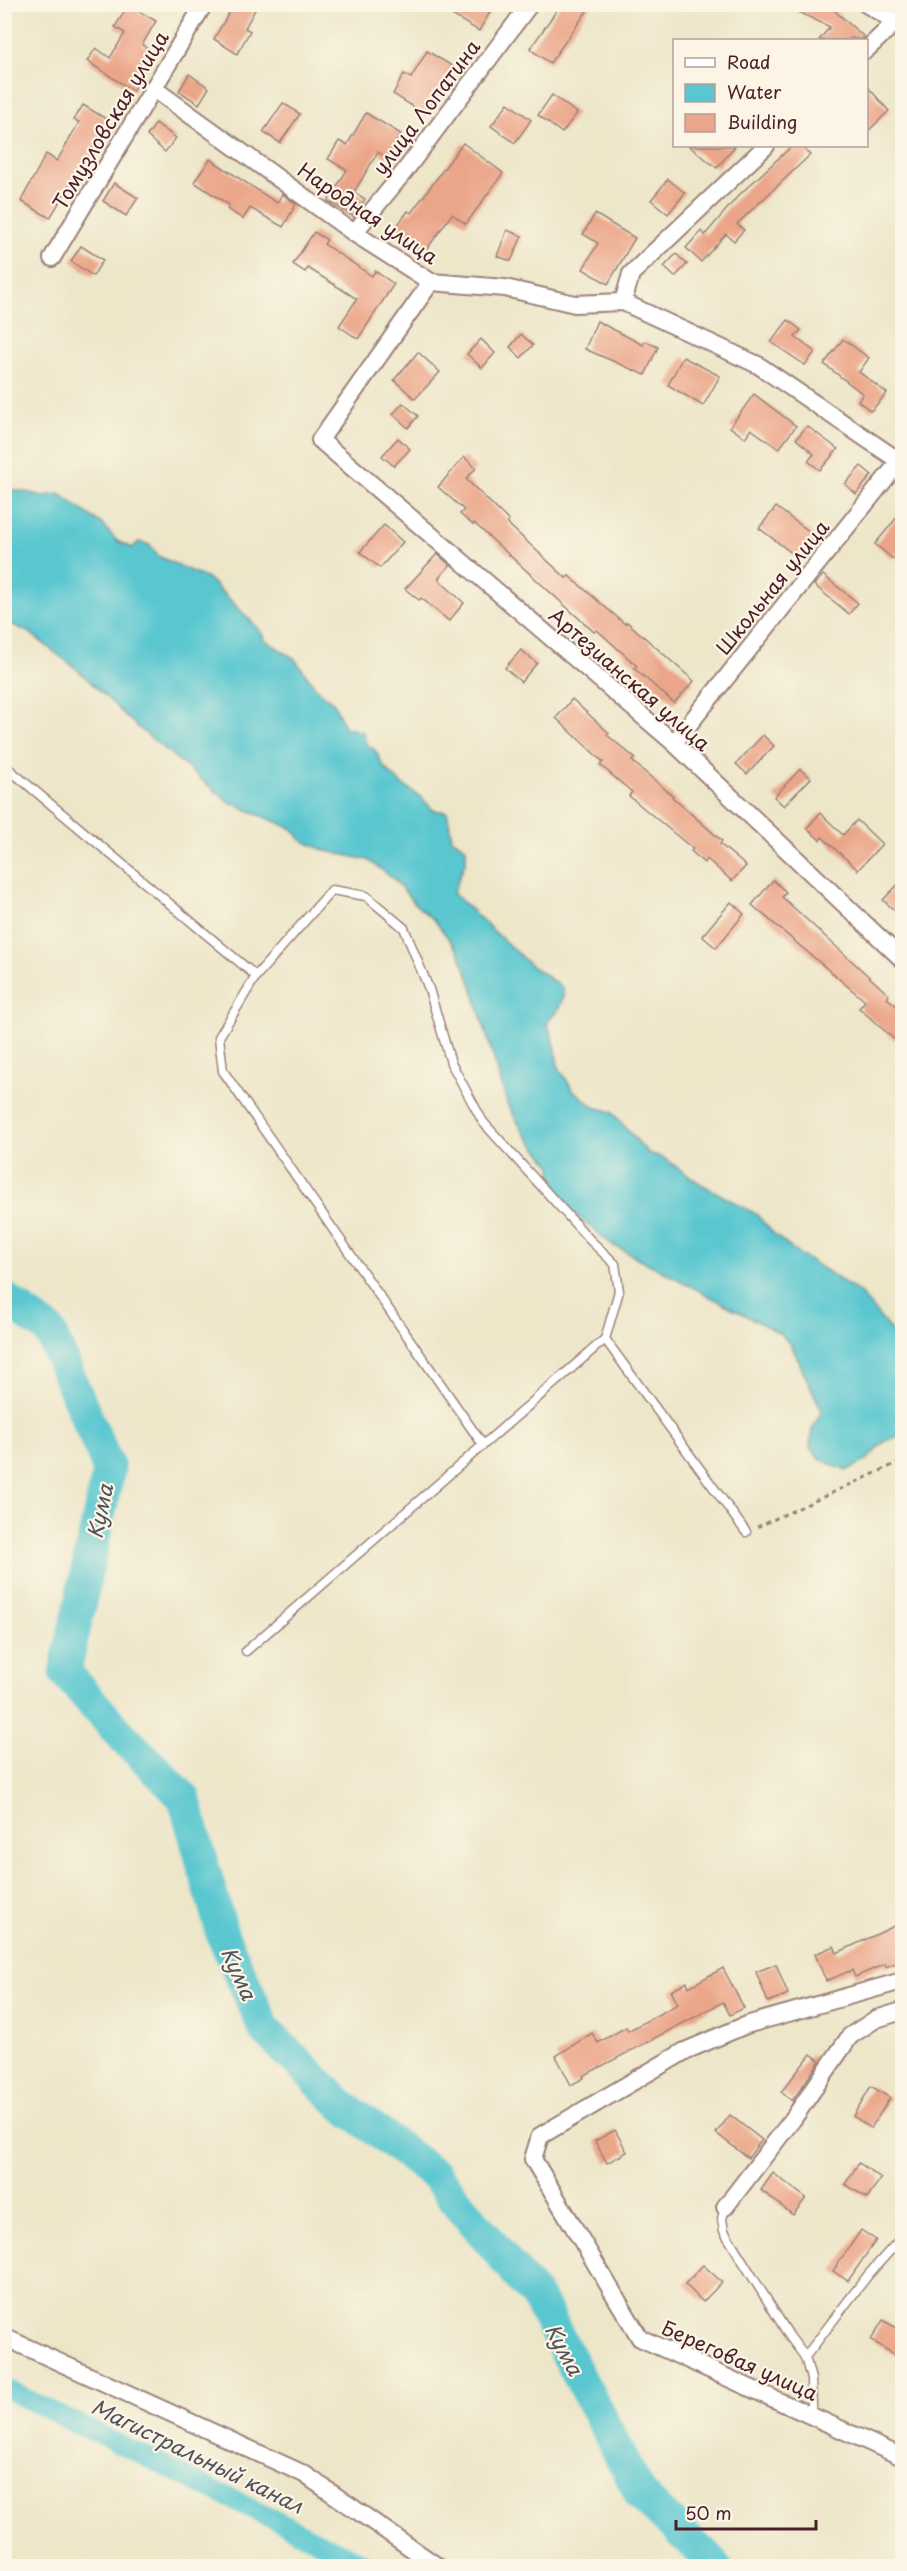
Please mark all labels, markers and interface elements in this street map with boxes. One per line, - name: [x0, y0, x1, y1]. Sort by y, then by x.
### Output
- street label: Томузловская улица: [45, 24, 176, 215]
- street label: улица Лопатина: [365, 33, 487, 181]
- legend: [673, 39, 868, 147]
- text: Road: [727, 48, 771, 75]
- text: Water: [727, 78, 782, 105]
- text: Building: [727, 108, 797, 135]
- street label: Народная улица: [292, 155, 445, 271]
- street label: Школьная улица: [708, 513, 836, 661]
- street label: Артезианская улица: [543, 600, 718, 758]
- water label: Кума: [78, 1480, 121, 1541]
- water label: Кума: [214, 1941, 266, 2006]
- street label: Береговая улица: [657, 2312, 823, 2408]
- water label: Кума: [538, 2317, 593, 2382]
- water label: Магистральный канал: [86, 2390, 310, 2520]
- scale bar: [676, 2493, 816, 2531]
- text: 50 m: [685, 2499, 732, 2526]

